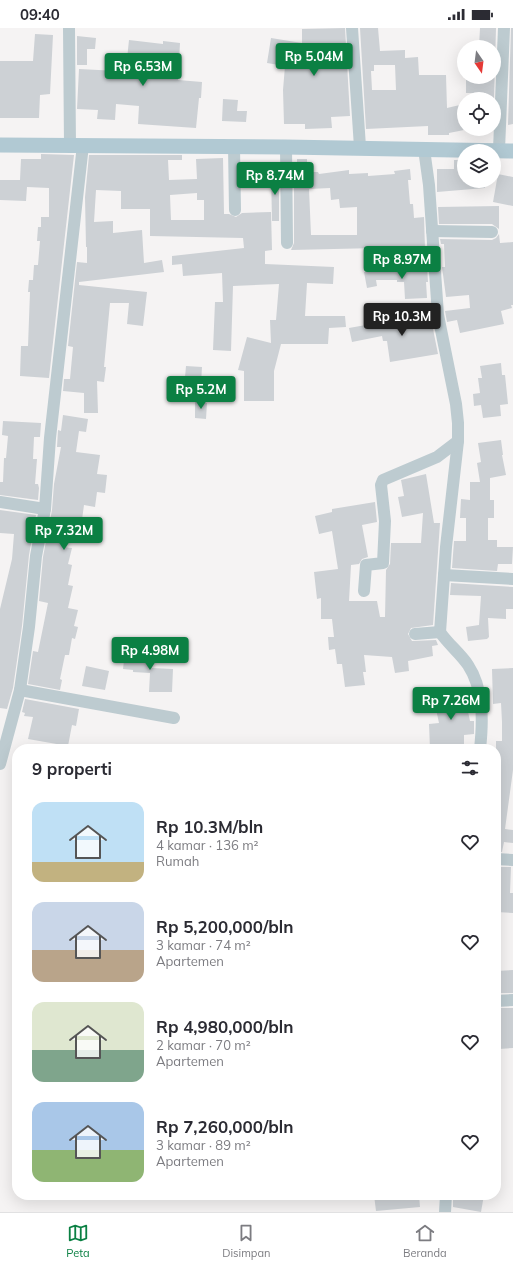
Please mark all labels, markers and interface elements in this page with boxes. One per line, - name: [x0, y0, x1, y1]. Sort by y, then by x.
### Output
- text: 09:40: [20, 5, 60, 24]
- north arrow: [457, 40, 501, 84]
- map controls: [457, 40, 501, 188]
- pin: Rp 5.04M: [273, 43, 355, 77]
- text: Rp 5.04M: [285, 48, 343, 64]
- pin: Rp 6.53M: [102, 53, 184, 87]
- text: Rp 6.53M: [114, 58, 172, 74]
- button: locate: [457, 92, 501, 136]
- button: layers: [457, 144, 501, 188]
- pin: Rp 8.74M: [234, 162, 316, 196]
- text: Rp 8.74M: [246, 167, 304, 183]
- pin: Rp 8.97M: [361, 246, 443, 280]
- text: Rp 8.97M: [373, 251, 431, 267]
- pin: Rp 10.3M: [361, 303, 443, 337]
- text: Rp 10.3M: [373, 308, 431, 324]
- pin: Rp 5.2M: [164, 376, 238, 410]
- text: Rp 5.2M: [176, 381, 226, 397]
- pin: Rp 7.32M: [23, 517, 105, 551]
- text: Rp 7.32M: [35, 522, 93, 538]
- pin: Rp 4.98M: [109, 637, 191, 671]
- text: Rp 4.98M: [121, 642, 179, 658]
- pin: Rp 7.26M: [410, 687, 492, 721]
- text: Rp 7.26M: [422, 692, 480, 708]
- icon: filters: [459, 757, 481, 779]
- text: 9 properti: [32, 758, 112, 779]
- text: Rp 10.3M/bln: [156, 816, 263, 837]
- icon: home: [64, 818, 112, 866]
- icon: heart: [459, 831, 481, 853]
- text: 4 kamar · 136 m²: [156, 837, 259, 853]
- text: Rumah: [156, 853, 199, 869]
- text: Rp 5,200,000/bln: [156, 916, 294, 937]
- icon: home: [64, 918, 112, 966]
- icon: heart: [459, 931, 481, 953]
- text: 3 kamar · 74 m²: [156, 937, 251, 953]
- text: Apartemen: [156, 953, 224, 969]
- text: Rp 4,980,000/bln: [156, 1016, 294, 1037]
- icon: home: [64, 1018, 112, 1066]
- icon: heart: [459, 1031, 481, 1053]
- text: 2 kamar · 70 m²: [156, 1037, 251, 1053]
- text: Apartemen: [156, 1053, 224, 1069]
- text: Rp 7,260,000/bln: [156, 1116, 294, 1137]
- icon: home: [64, 1118, 112, 1166]
- icon: heart: [459, 1131, 481, 1153]
- text: 3 kamar · 89 m²: [156, 1137, 251, 1153]
- text: Apartemen: [156, 1153, 224, 1169]
- tab: Peta: [66, 1222, 90, 1260]
- tab: Disimpan: [222, 1222, 270, 1260]
- tab: Beranda: [403, 1222, 447, 1260]

